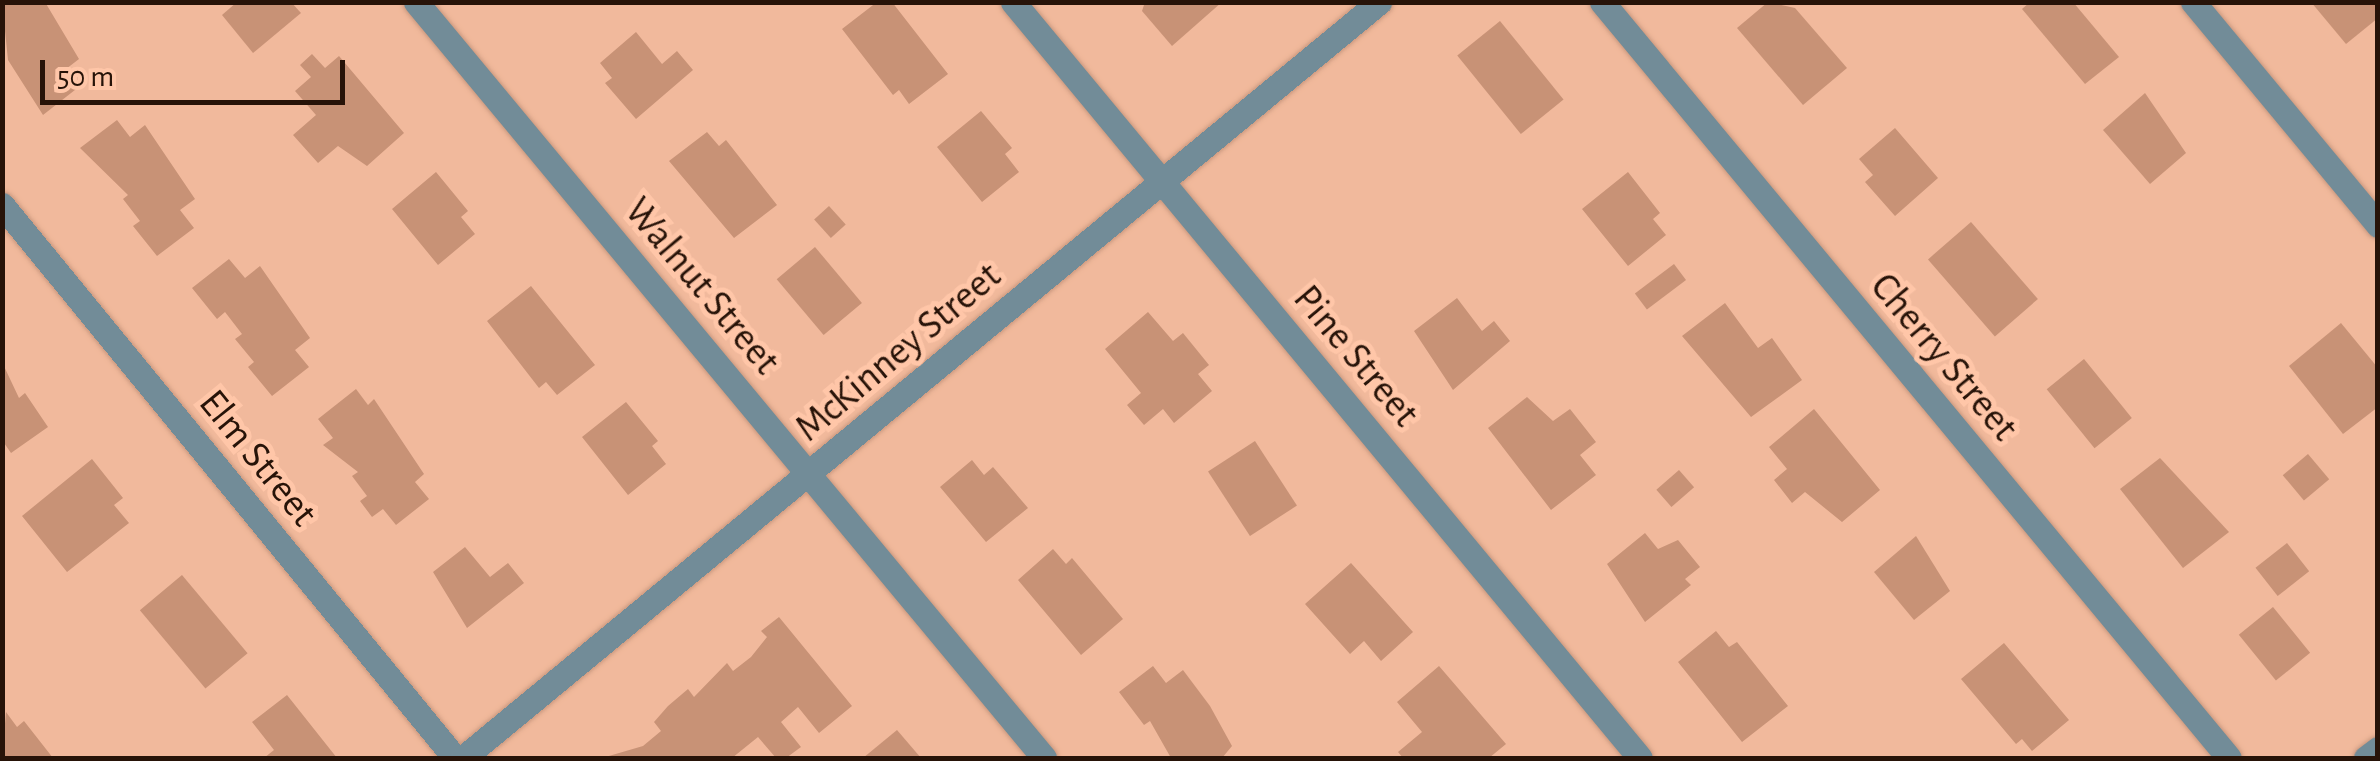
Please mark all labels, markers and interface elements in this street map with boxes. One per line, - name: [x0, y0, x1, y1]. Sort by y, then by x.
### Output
- scale bar: [45, 40, 350, 102]
- text: 50 m: [57, 62, 114, 92]
- street label: Walnut Street: [614, 188, 790, 384]
- street label: McKinney Street: [785, 252, 1011, 452]
- street label: Cherry Street: [1860, 263, 2028, 451]
- street label: Pine Street: [1283, 275, 1429, 437]
- street label: Elm Street: [188, 380, 328, 536]

